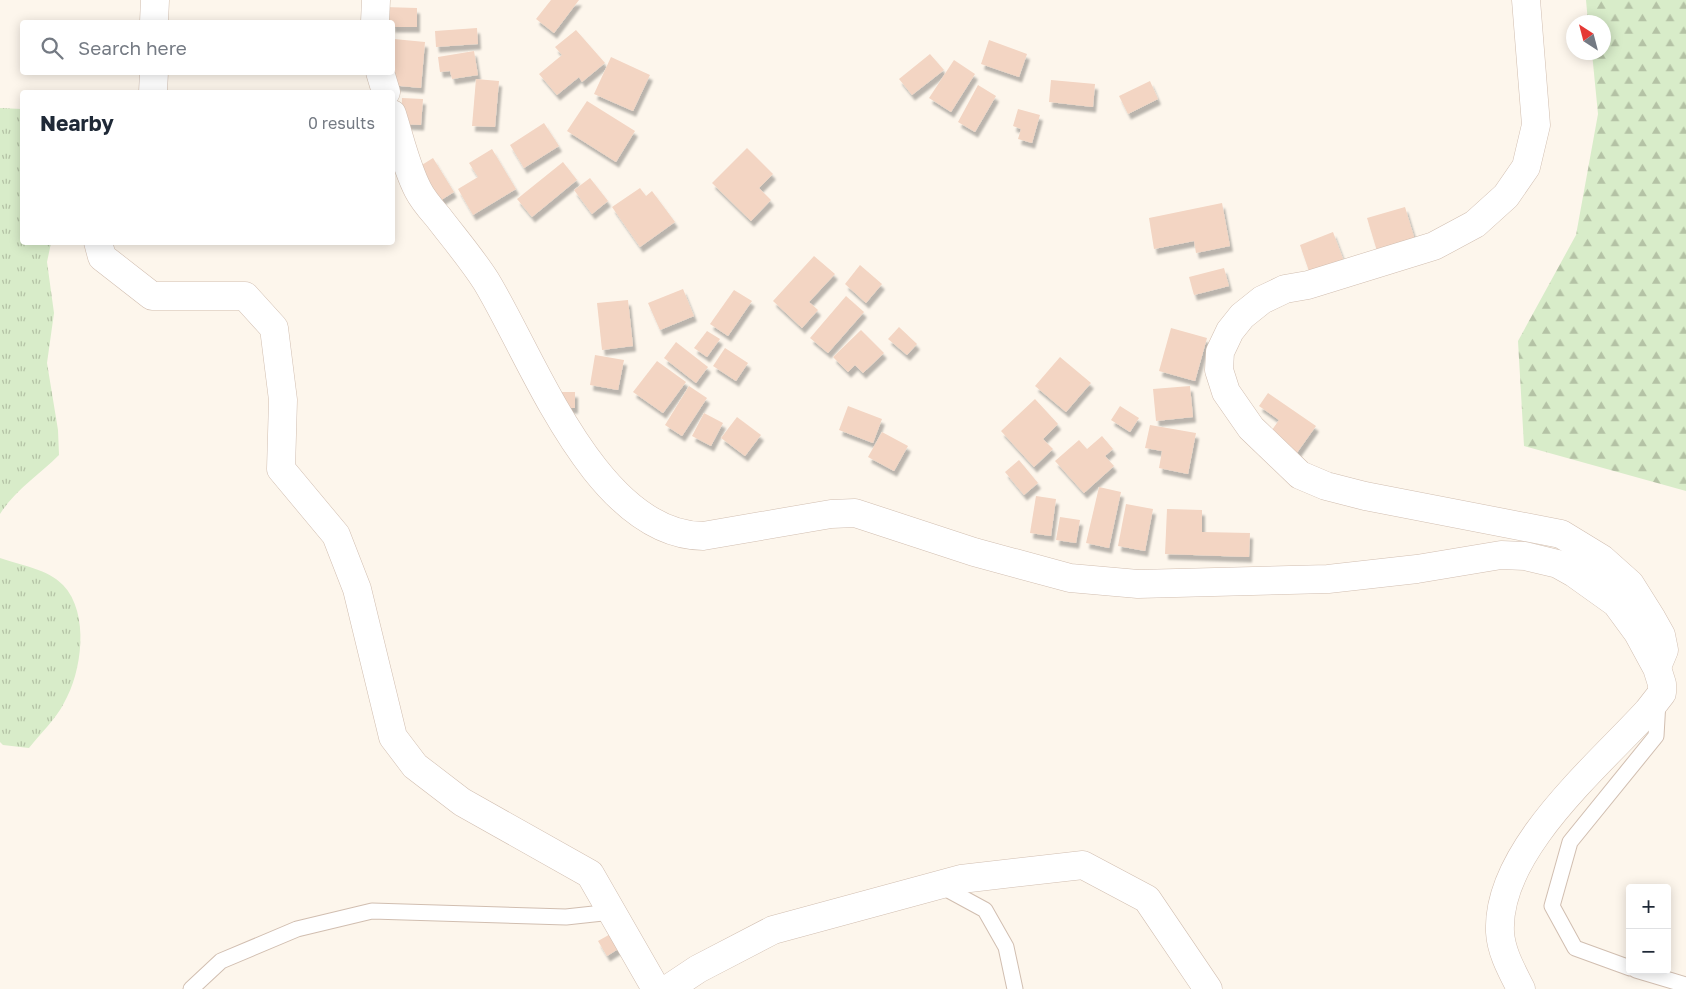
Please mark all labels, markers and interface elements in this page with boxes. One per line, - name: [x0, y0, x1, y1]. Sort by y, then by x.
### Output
- north arrow: [1566, 15, 1611, 60]
- search box: [20, 20, 395, 75]
- icon: search: [38, 34, 66, 62]
- text: Search here: [78, 36, 187, 59]
- text: Nearby: [40, 110, 114, 136]
- text: 0 results: [308, 113, 375, 133]
- map controls: [1626, 884, 1671, 974]
- button: +: [1626, 884, 1671, 929]
- button: −: [1626, 929, 1671, 974]

